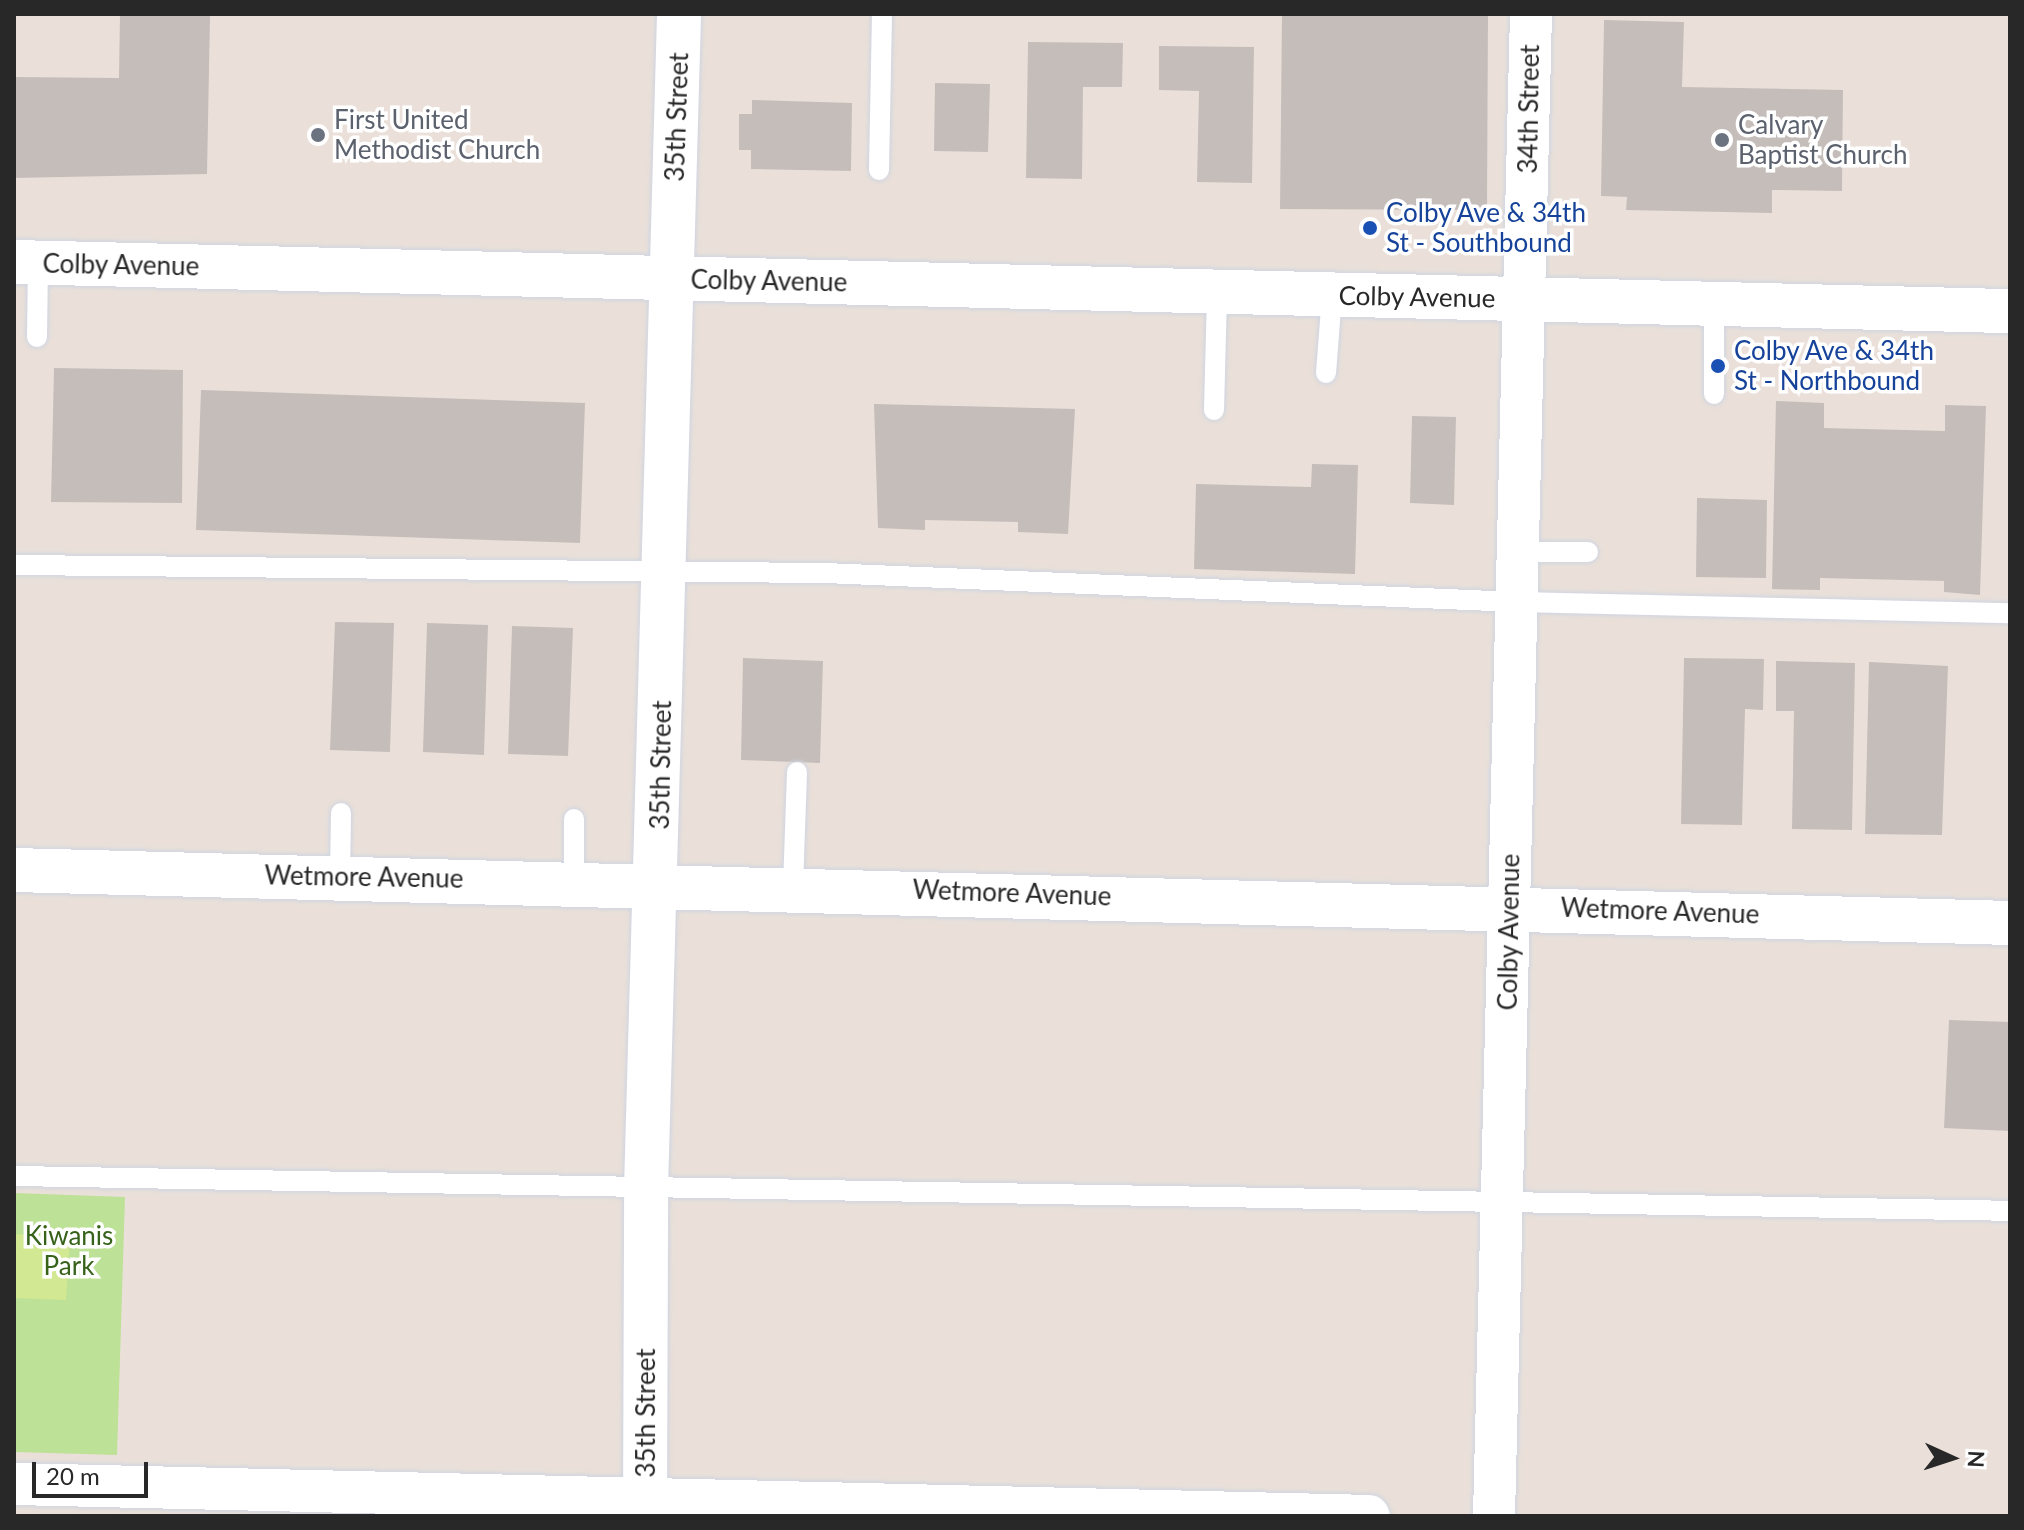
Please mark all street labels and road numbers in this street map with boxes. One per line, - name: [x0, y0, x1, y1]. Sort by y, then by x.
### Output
- street label: 34th Street: [1512, 44, 1546, 174]
- street label: 35th Street: [659, 52, 695, 182]
- street label: Colby Avenue: [42, 248, 200, 282]
- street label: Colby Avenue: [690, 264, 848, 298]
- street label: Colby Avenue: [1338, 280, 1496, 314]
- street label: 35th Street: [644, 700, 678, 830]
- street label: Colby Avenue: [1492, 853, 1526, 1011]
- street label: Wetmore Avenue: [264, 860, 464, 894]
- street label: Wetmore Avenue: [912, 874, 1112, 912]
- street label: Wetmore Avenue: [1560, 892, 1760, 930]
- street label: 35th Street: [630, 1348, 662, 1478]

